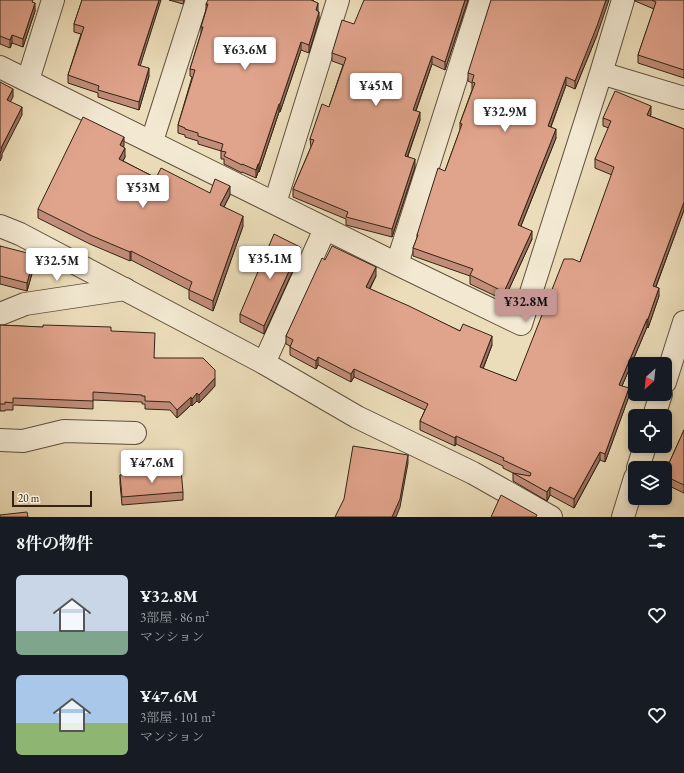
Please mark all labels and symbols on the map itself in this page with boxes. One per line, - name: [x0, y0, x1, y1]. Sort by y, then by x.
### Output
- pin: ¥63.6M: [212, 37, 278, 71]
- pin: ¥45M: [352, 73, 400, 107]
- pin: ¥32.9M: [472, 99, 538, 133]
- pin: ¥53M: [119, 175, 167, 209]
- pin: ¥35.1M: [237, 246, 303, 280]
- pin: ¥32.5M: [24, 248, 90, 282]
- pin: ¥32.8M: [493, 289, 559, 323]
- north arrow: [628, 357, 672, 401]
- pin: ¥47.6M: [119, 450, 185, 484]
- scale bar: [12, 489, 92, 508]

